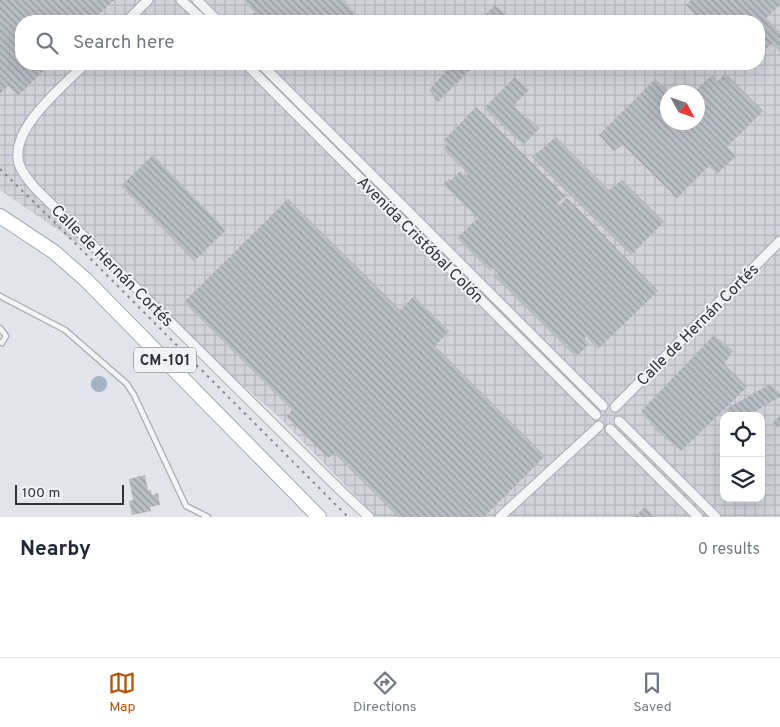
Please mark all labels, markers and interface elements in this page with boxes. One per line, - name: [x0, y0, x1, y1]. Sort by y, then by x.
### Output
- search box: [15, 15, 765, 70]
- icon: search: [33, 29, 61, 57]
- text: Search here: [73, 31, 175, 55]
- north arrow: [660, 85, 705, 130]
- street label: Avenida Cristóbal Colón: [352, 173, 487, 308]
- street label: Calle de Hernán Cortés: [46, 201, 177, 332]
- street label: Calle de Hernán Cortés: [633, 260, 764, 391]
- road number: CM-101: [134, 348, 196, 372]
- map controls: [720, 412, 765, 502]
- button: locate: [720, 412, 765, 457]
- button: layers: [720, 457, 765, 502]
- scale bar: [15, 482, 124, 505]
- text: 100 m: [22, 485, 60, 502]
- text: Nearby: [20, 536, 91, 563]
- text: 0 results: [698, 540, 760, 560]
- tab: Map: [108, 669, 136, 716]
- tab: Directions: [353, 669, 417, 716]
- tab: Saved: [633, 669, 672, 716]

